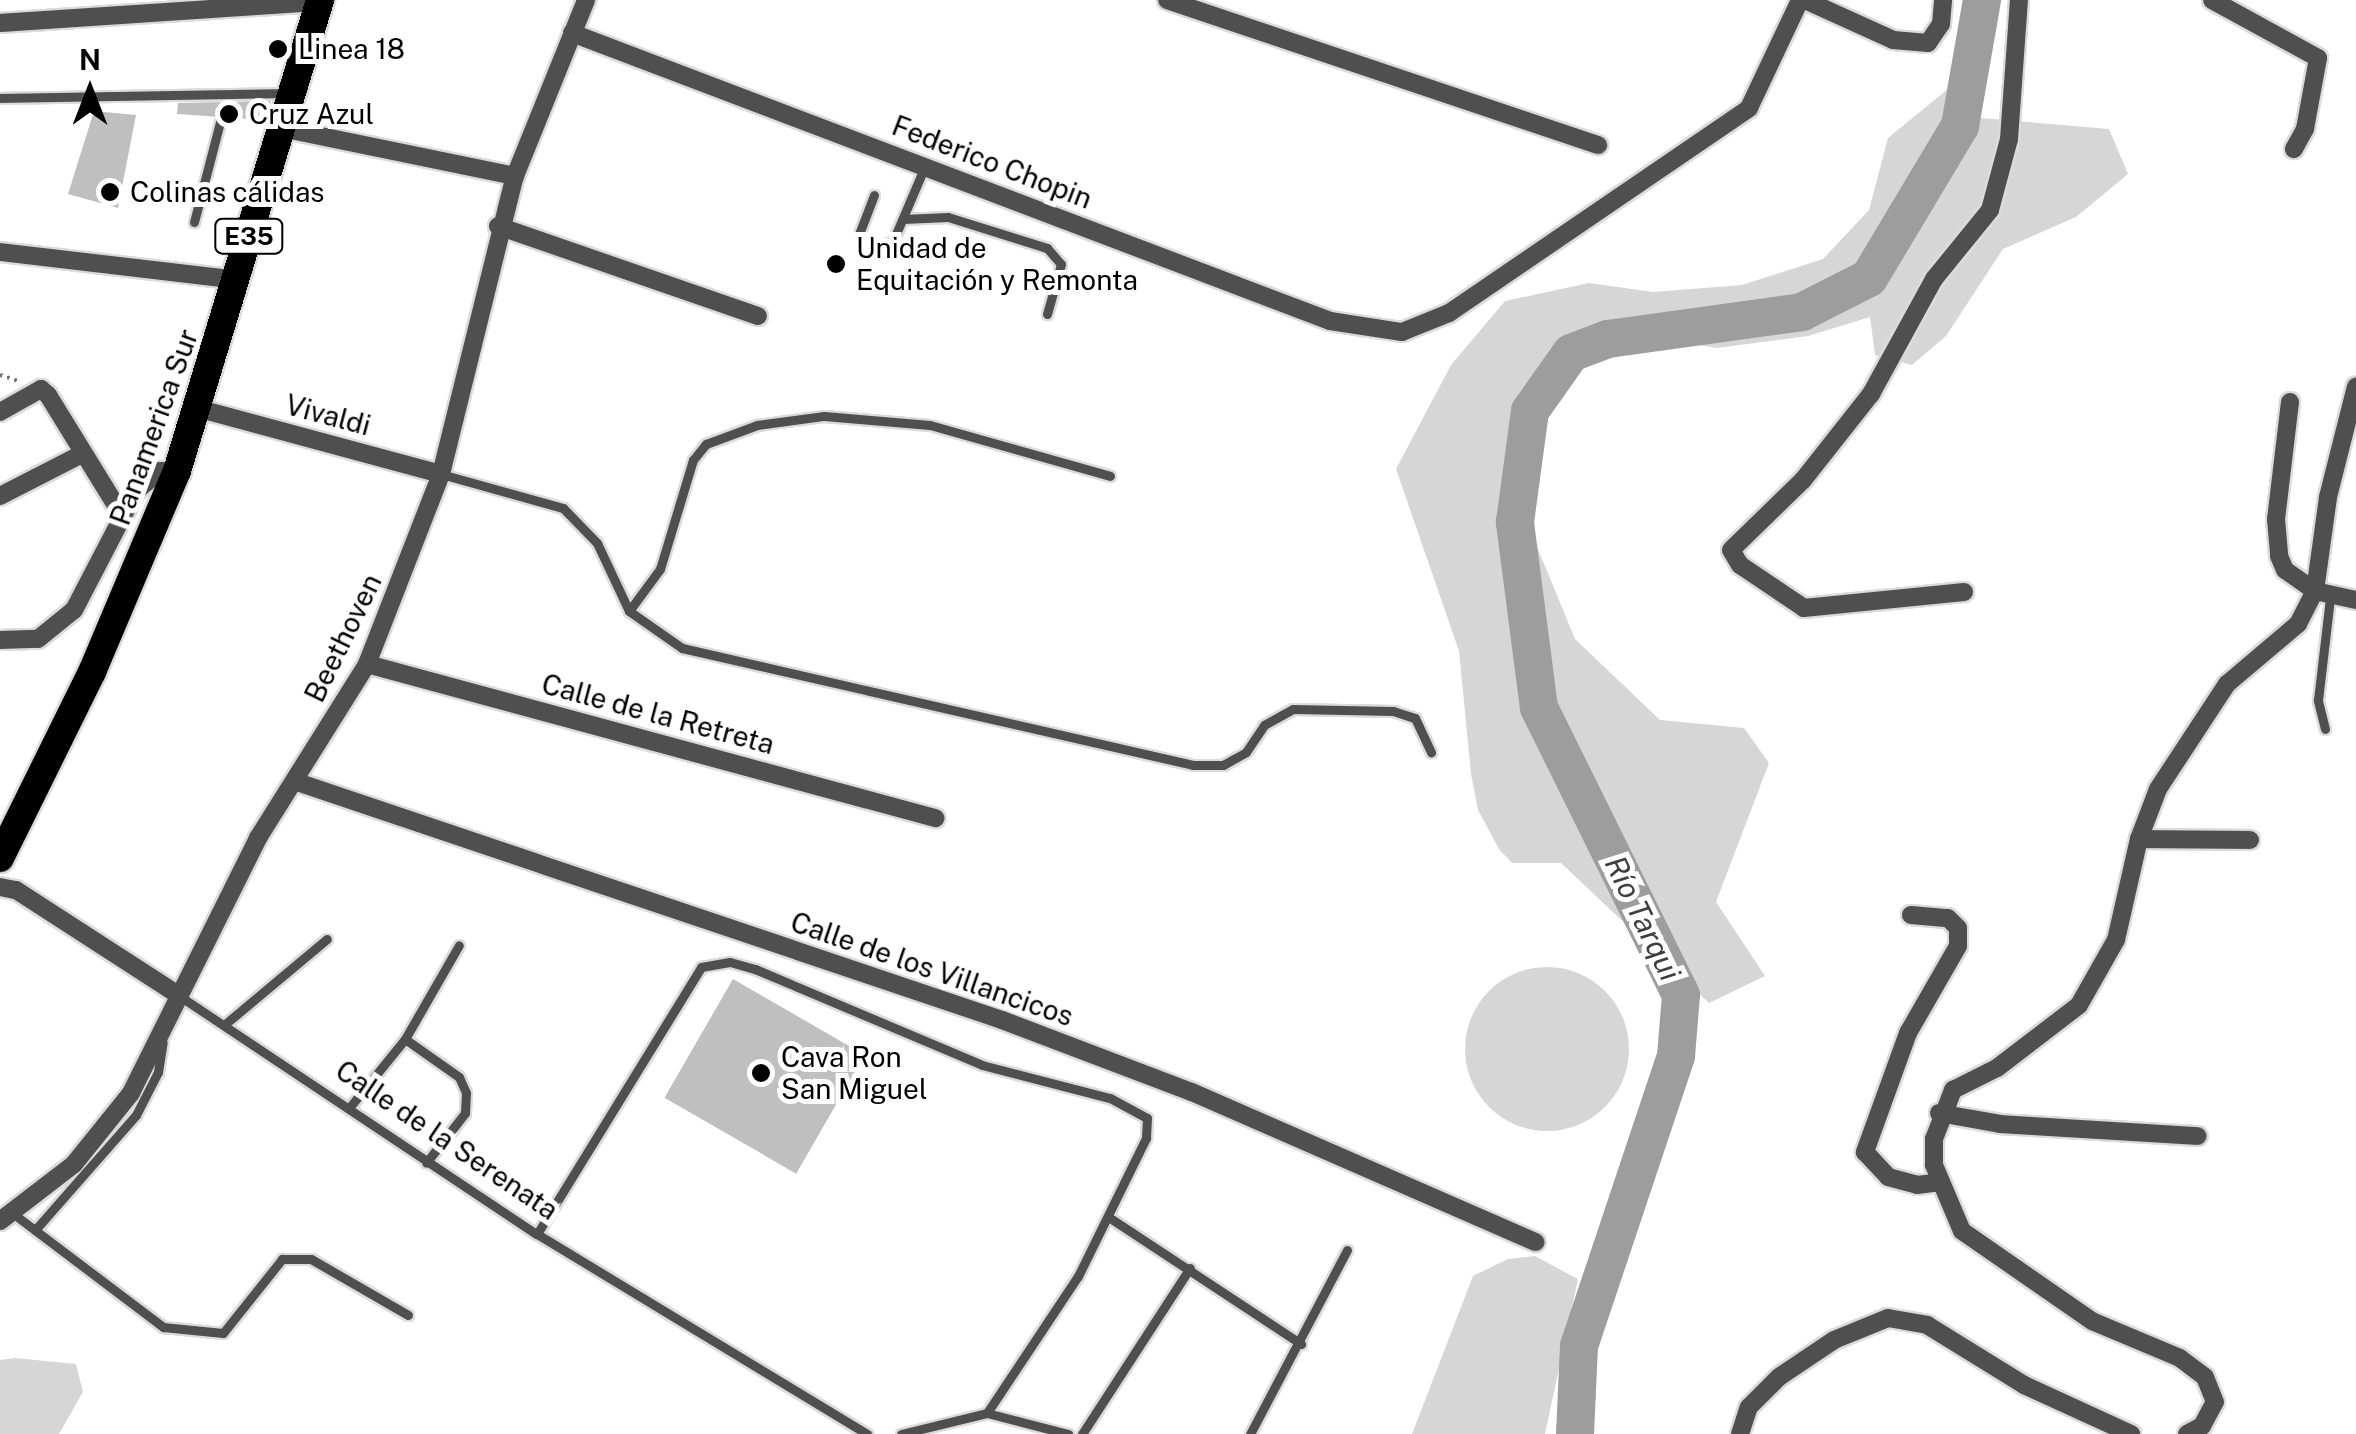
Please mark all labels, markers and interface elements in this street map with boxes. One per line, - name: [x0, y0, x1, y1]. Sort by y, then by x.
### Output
- place label: Linea 18: [298, 32, 405, 66]
- marker: Linea 18: [267, 38, 289, 60]
- north arrow: [40, 40, 140, 140]
- text: N: [79, 43, 101, 76]
- place label: Cruz Azul: [249, 97, 374, 131]
- marker: Cruz Azul: [218, 103, 240, 125]
- street label: Federico Chopin: [887, 108, 1097, 216]
- place label: Colinas cálidas: [130, 175, 325, 209]
- marker: Colinas cálidas: [99, 181, 121, 203]
- road number: E35: [214, 216, 284, 256]
- place label: Unidad de Equitación y Remonta: [856, 231, 1138, 297]
- marker: Unidad de Equitación y Remonta: [825, 253, 847, 275]
- street label: Panamerica Sur: [103, 324, 205, 530]
- street label: Vivaldi: [282, 388, 374, 442]
- street label: Beethoven: [298, 568, 388, 708]
- street label: Calle de la Retreta: [538, 667, 778, 761]
- water label: Río Tarqui: [1597, 850, 1689, 986]
- street label: Calle de los Villancicos: [786, 905, 1078, 1033]
- place label: Cava Ron San Miguel: [781, 1040, 927, 1106]
- street label: Calle de la Serenata: [329, 1053, 565, 1227]
- marker: Cava Ron San Miguel: [750, 1062, 772, 1084]

